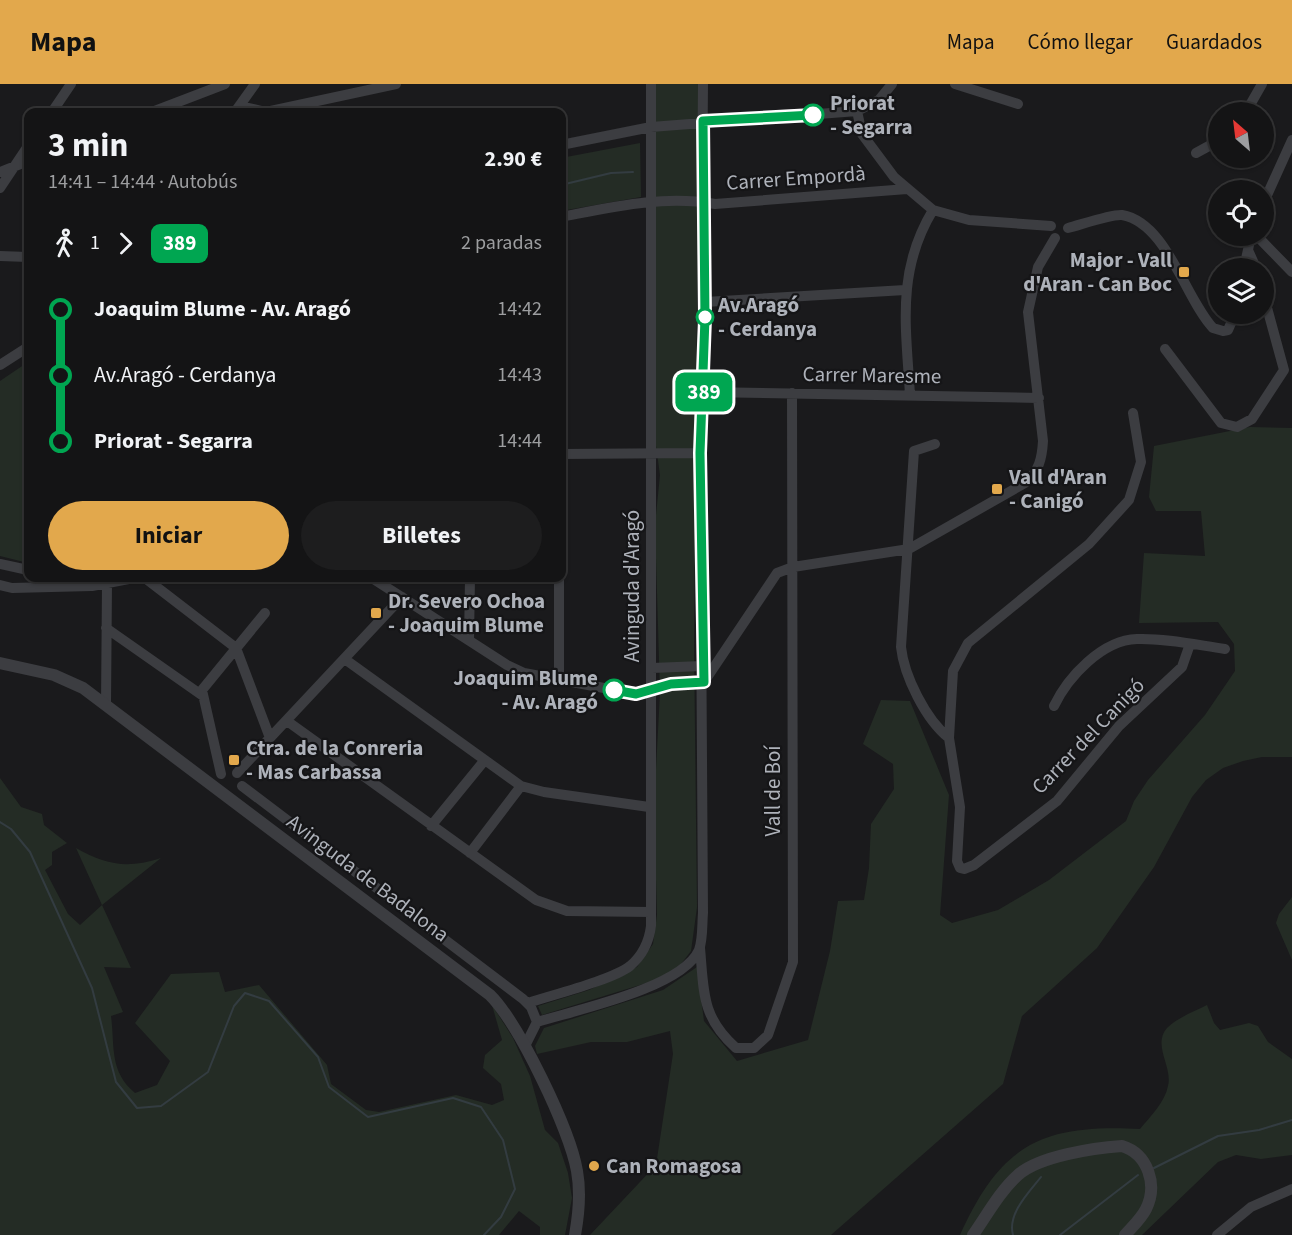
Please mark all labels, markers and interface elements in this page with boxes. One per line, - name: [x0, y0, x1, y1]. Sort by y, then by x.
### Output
- text: Mapa: [30, 22, 97, 62]
- text: Mapa: [947, 27, 995, 57]
- text: Cómo llegar: [1028, 27, 1133, 57]
- text: Guardados: [1166, 27, 1262, 57]
- place label: Priorat - Segarra: [830, 88, 913, 142]
- north arrow: [1208, 102, 1274, 168]
- map controls: [1208, 102, 1274, 324]
- marker: Priorat - Segarra: [802, 104, 824, 126]
- text: 3 min: [48, 122, 128, 169]
- text: 2.90 €: [485, 143, 542, 175]
- street label: Carrer Empordà: [725, 158, 867, 198]
- text: 14:41 – 14:44 · Autobús: [48, 168, 237, 196]
- button: locate: [1208, 180, 1274, 246]
- icon: walk: [48, 227, 81, 260]
- icon: forward: [109, 227, 142, 260]
- text: 389: [163, 228, 196, 258]
- text: 1: [90, 229, 100, 257]
- text: 2 paradas: [461, 229, 542, 257]
- place label: Major - Vall d'Aran - Can Boc: [1023, 245, 1172, 299]
- button: layers: [1208, 258, 1274, 324]
- marker: Major - Vall d'Aran - Can Boc: [1177, 265, 1191, 279]
- place label: Av.Aragó - Cerdanya: [717, 290, 817, 344]
- text: Joaquim Blume - Av. Aragó: [94, 293, 351, 325]
- text: 14:42: [497, 295, 542, 323]
- marker: Av.Aragó - Cerdanya: [696, 308, 714, 326]
- text: Av.Aragó - Cerdanya: [94, 359, 276, 391]
- street label: Carrer Maresme: [802, 359, 942, 391]
- text: 14:43: [497, 361, 542, 389]
- line badge: 389: [670, 372, 738, 412]
- text: 389: [687, 377, 721, 407]
- text: Priorat - Segarra: [94, 425, 253, 457]
- text: 14:44: [497, 427, 542, 455]
- place label: Vall d'Aran - Canigó: [1008, 462, 1107, 516]
- marker: Vall d'Aran - Canigó: [990, 482, 1004, 496]
- button: Iniciar: [48, 501, 289, 570]
- button: Billetes: [301, 501, 542, 570]
- street label: Avinguda d'Aragó: [617, 510, 647, 662]
- place label: Dr. Severo Ochoa - Joaquim Blume: [388, 586, 545, 640]
- marker: Dr. Severo Ochoa - Joaquim Blume: [369, 606, 383, 620]
- place label: Joaquim Blume - Av. Aragó: [453, 663, 598, 717]
- street label: Carrer del Canigó: [1025, 671, 1151, 801]
- marker: Joaquim Blume - Av. Aragó: [603, 679, 625, 701]
- place label: Ctra. de la Conreria - Mas Carbassa: [246, 733, 423, 787]
- street label: Vall de Boí: [758, 745, 788, 837]
- marker: Ctra. de la Conreria - Mas Carbassa: [227, 753, 241, 767]
- street label: Avinguda de Badalona: [281, 807, 455, 949]
- place label: Can Romagosa: [606, 1151, 742, 1181]
- marker: Can Romagosa: [587, 1159, 601, 1173]

